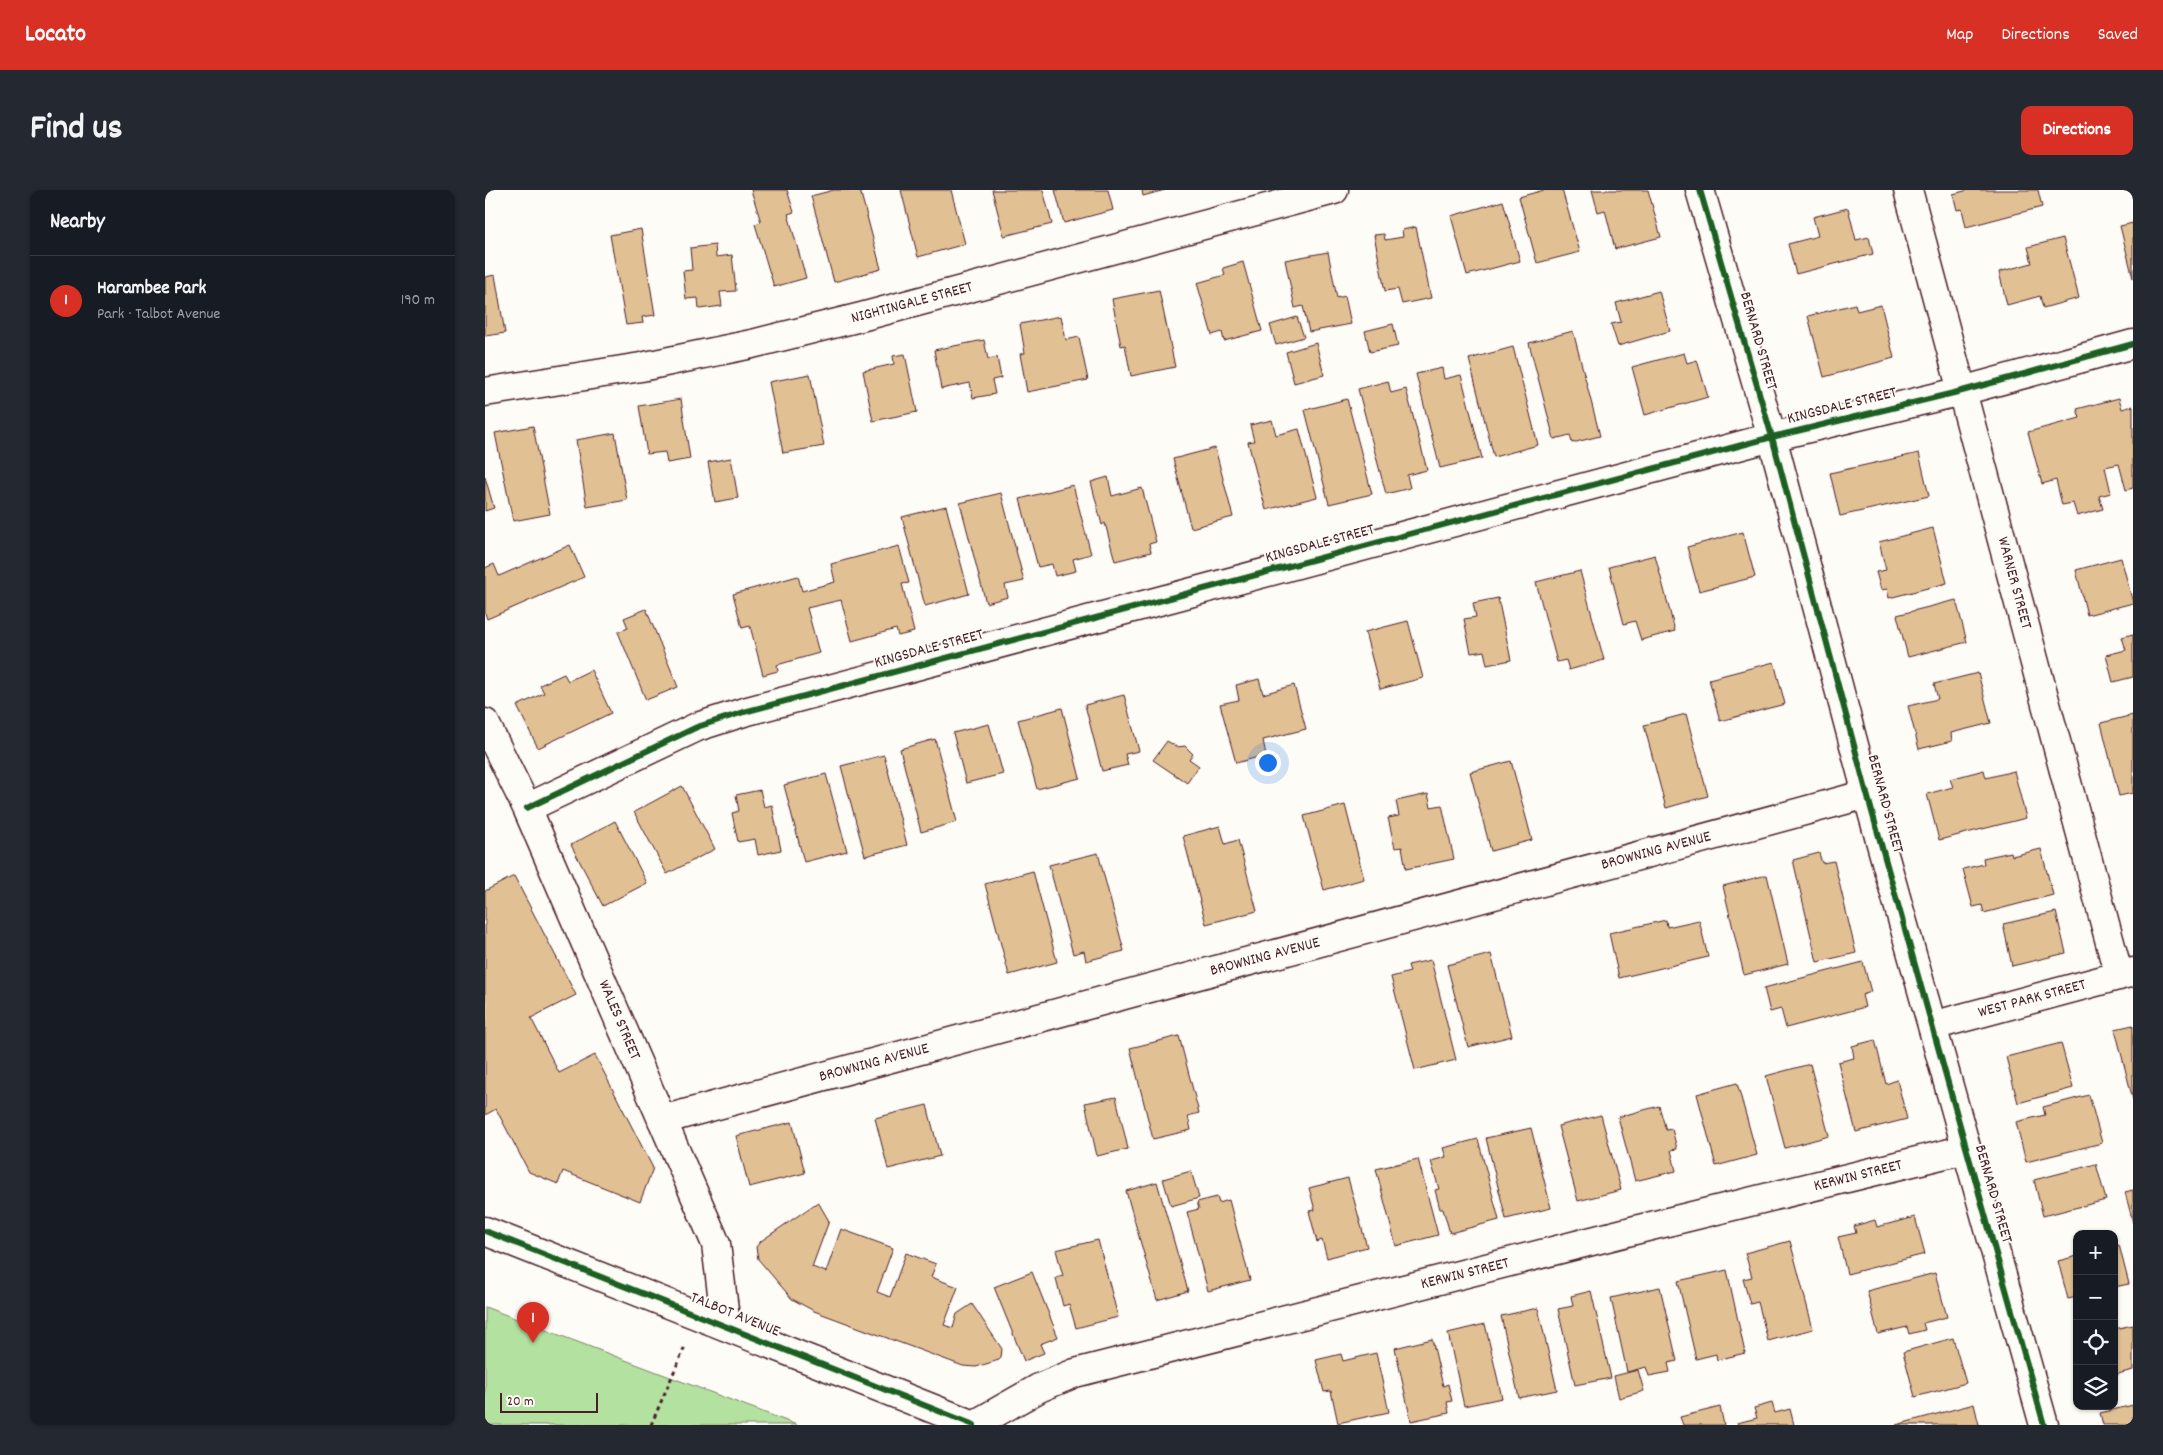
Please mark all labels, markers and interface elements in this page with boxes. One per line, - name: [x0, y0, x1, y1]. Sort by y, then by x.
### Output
- text: Locato: [25, 18, 86, 52]
- text: Map: [1946, 23, 1973, 48]
- text: Directions: [2001, 23, 2070, 48]
- text: Saved: [2098, 23, 2138, 48]
- text: Find us: [30, 105, 122, 155]
- button: Directions: [2021, 106, 2133, 155]
- text: Nearby: [50, 208, 105, 238]
- text: Harambee Park: [97, 276, 206, 303]
- street label: NIGHTINGALE STREET: [849, 276, 976, 330]
- text: 1: [64, 289, 68, 312]
- text: 190 m: [401, 289, 435, 312]
- street label: BERNARD STREET: [1733, 289, 1783, 393]
- text: Park · Talbot Avenue: [97, 303, 220, 326]
- street label: KINGSDALE STREET: [1785, 381, 1900, 431]
- street label: KINGSDALE STREET: [1263, 518, 1378, 570]
- street label: WARNER STREET: [1991, 534, 2037, 632]
- street label: KINGSDALE STREET: [872, 623, 987, 675]
- your location: [1255, 750, 1281, 776]
- street label: BERNARD STREET: [1861, 752, 1909, 856]
- street label: BROWNING AVENUE: [1599, 825, 1714, 877]
- street label: BROWNING AVENUE: [1208, 931, 1323, 983]
- street label: WEST PARK STREET: [1976, 973, 2089, 1024]
- street label: WALES STREET: [592, 977, 646, 1064]
- street label: BROWNING AVENUE: [817, 1037, 932, 1089]
- street label: BERNARD STREET: [1968, 1142, 2018, 1246]
- street label: KERWIN STREET: [1811, 1154, 1905, 1198]
- map controls: [2073, 1230, 2118, 1410]
- button: +: [2073, 1230, 2118, 1275]
- street label: KERWIN STREET: [1418, 1252, 1512, 1296]
- button: −: [2073, 1275, 2118, 1320]
- street label: TALBOT AVENUE: [687, 1287, 784, 1344]
- pin: 1: [517, 1302, 549, 1343]
- button: locate: [2073, 1320, 2118, 1365]
- button: layers: [2073, 1365, 2118, 1410]
- scale bar: [500, 1390, 597, 1413]
- text: 20 m: [507, 1392, 534, 1412]

